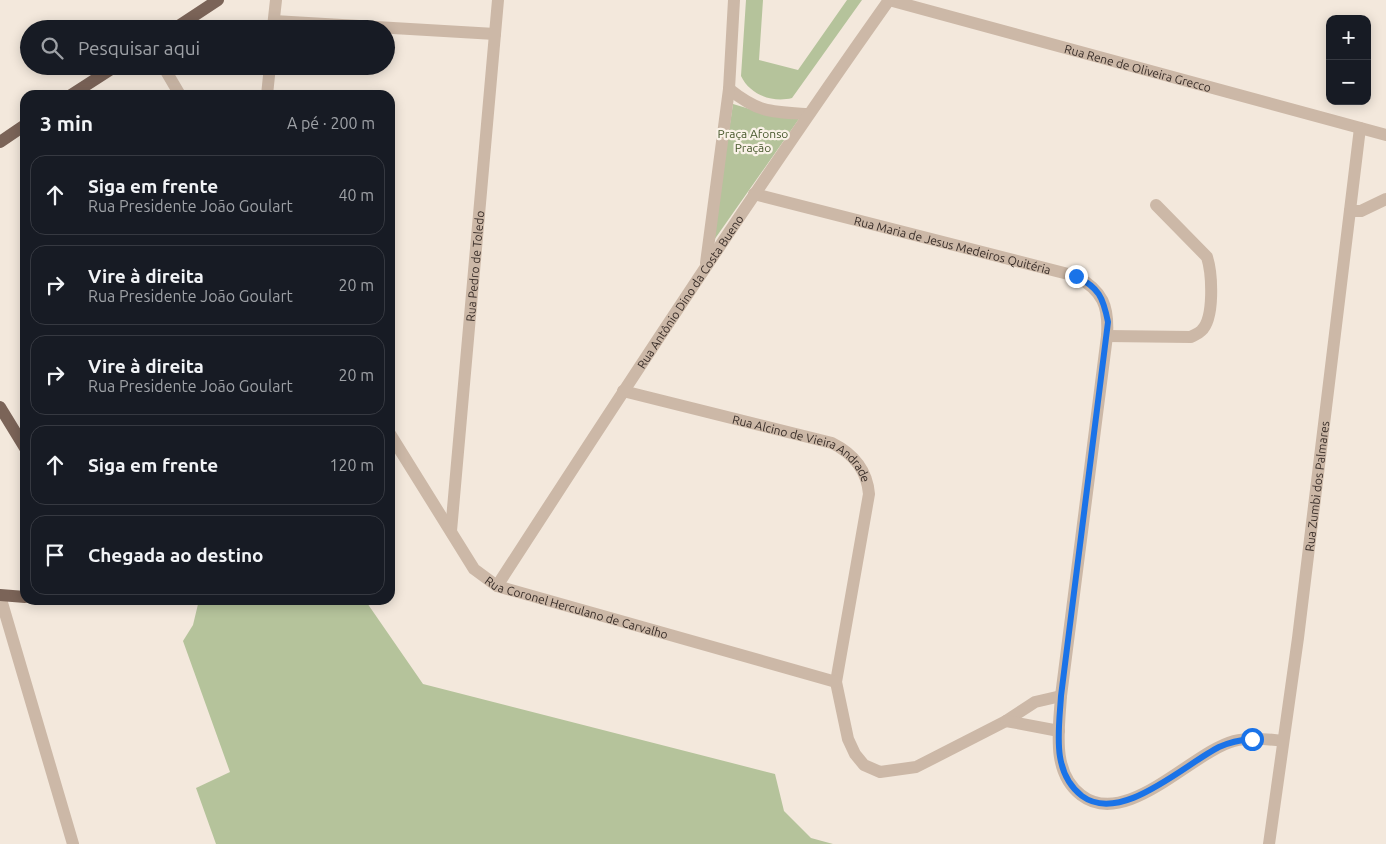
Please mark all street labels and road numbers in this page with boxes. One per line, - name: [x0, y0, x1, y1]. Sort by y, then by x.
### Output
- street label: Rua Rene de Oliveira Grecco: [1063, 42, 1213, 94]
- street label: Rua Pedro de Toledo: [463, 210, 486, 322]
- street label: Rua Antônio Dino da Costa Bueno: [634, 212, 745, 371]
- street label: Rua Maria de Jesus Medeiros Quitéria: [853, 213, 1052, 276]
- street label: Rua Alcino de Vieira Andrade: [731, 412, 873, 484]
- street label: Rua Zumbi dos Palmares: [1302, 420, 1331, 552]
- street label: Rua Coronel Herculano de Carvalho: [483, 573, 670, 641]

